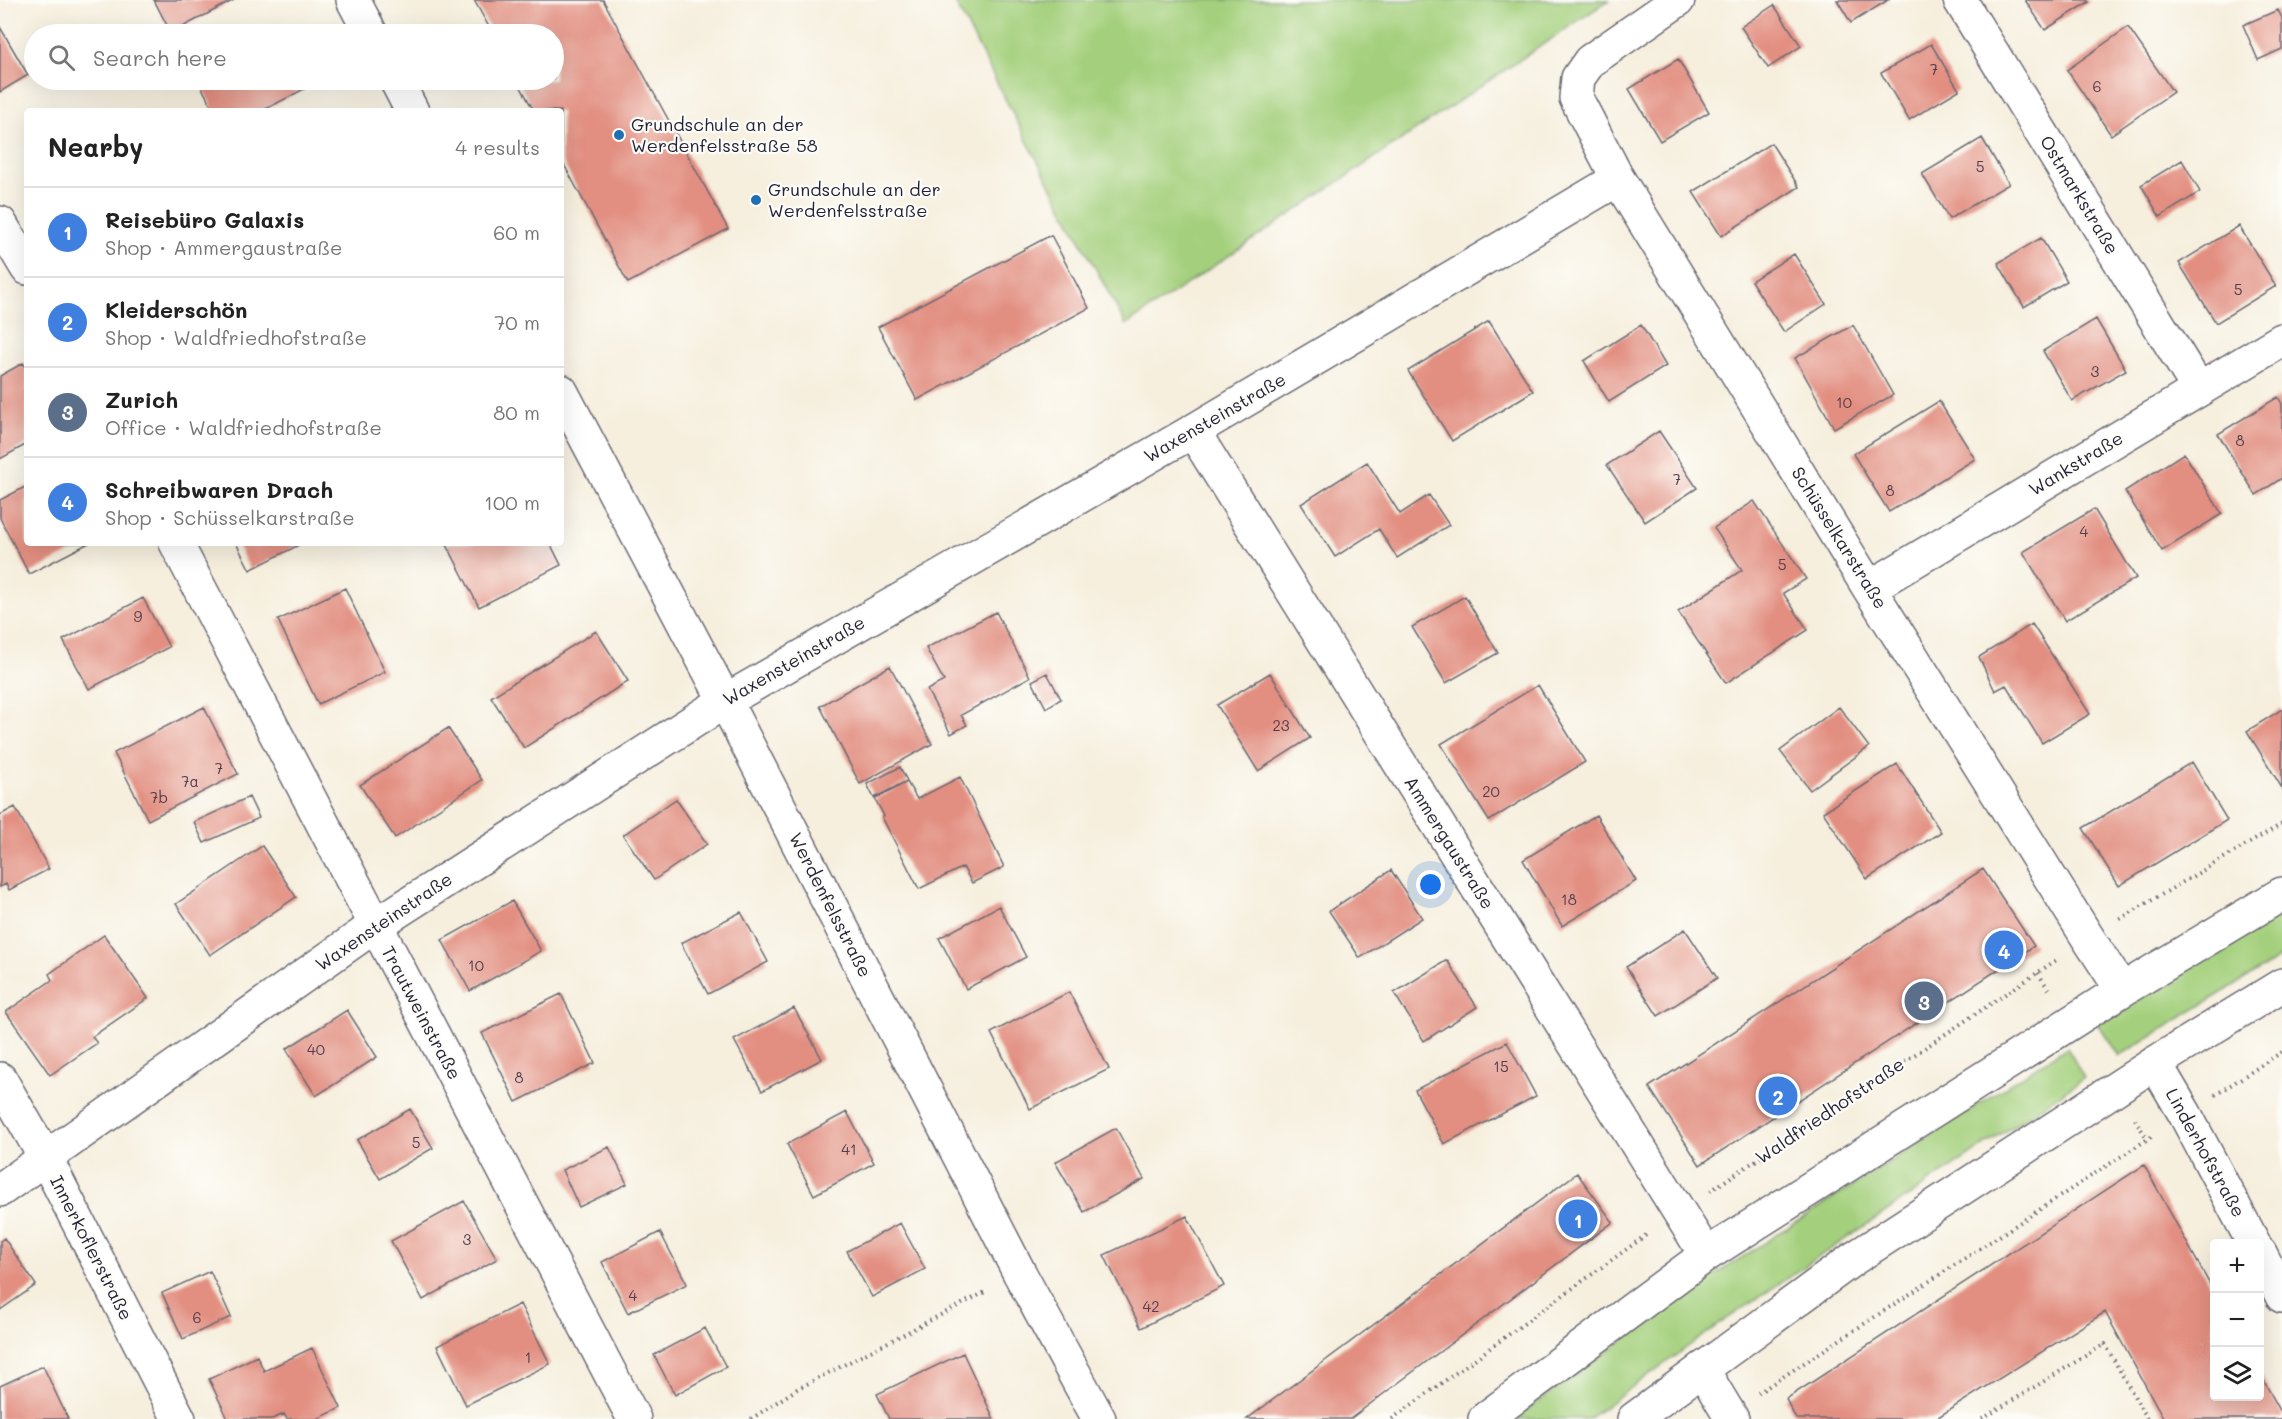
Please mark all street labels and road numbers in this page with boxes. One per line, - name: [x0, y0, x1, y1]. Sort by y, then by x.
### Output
- street label: Ostmarkstraße: [2035, 131, 2125, 258]
- street label: Waxensteinstraße: [1139, 367, 1290, 468]
- street label: Wankstraße: [2024, 426, 2127, 501]
- street label: Schüsselkarstraße: [1786, 462, 1893, 613]
- street label: Waxensteinstraße: [718, 610, 869, 711]
- street label: Ammergaustraße: [1399, 772, 1500, 913]
- street label: Werdenfelsstraße: [784, 828, 878, 981]
- street label: Waxensteinstraße: [310, 866, 457, 976]
- street label: Trautweinstraße: [377, 942, 467, 1084]
- street label: Waldfriedhofstraße: [1750, 1051, 1908, 1169]
- street label: Linderhofstraße: [2161, 1084, 2251, 1221]
- street label: Innerkoflerstraße: [45, 1171, 139, 1324]

